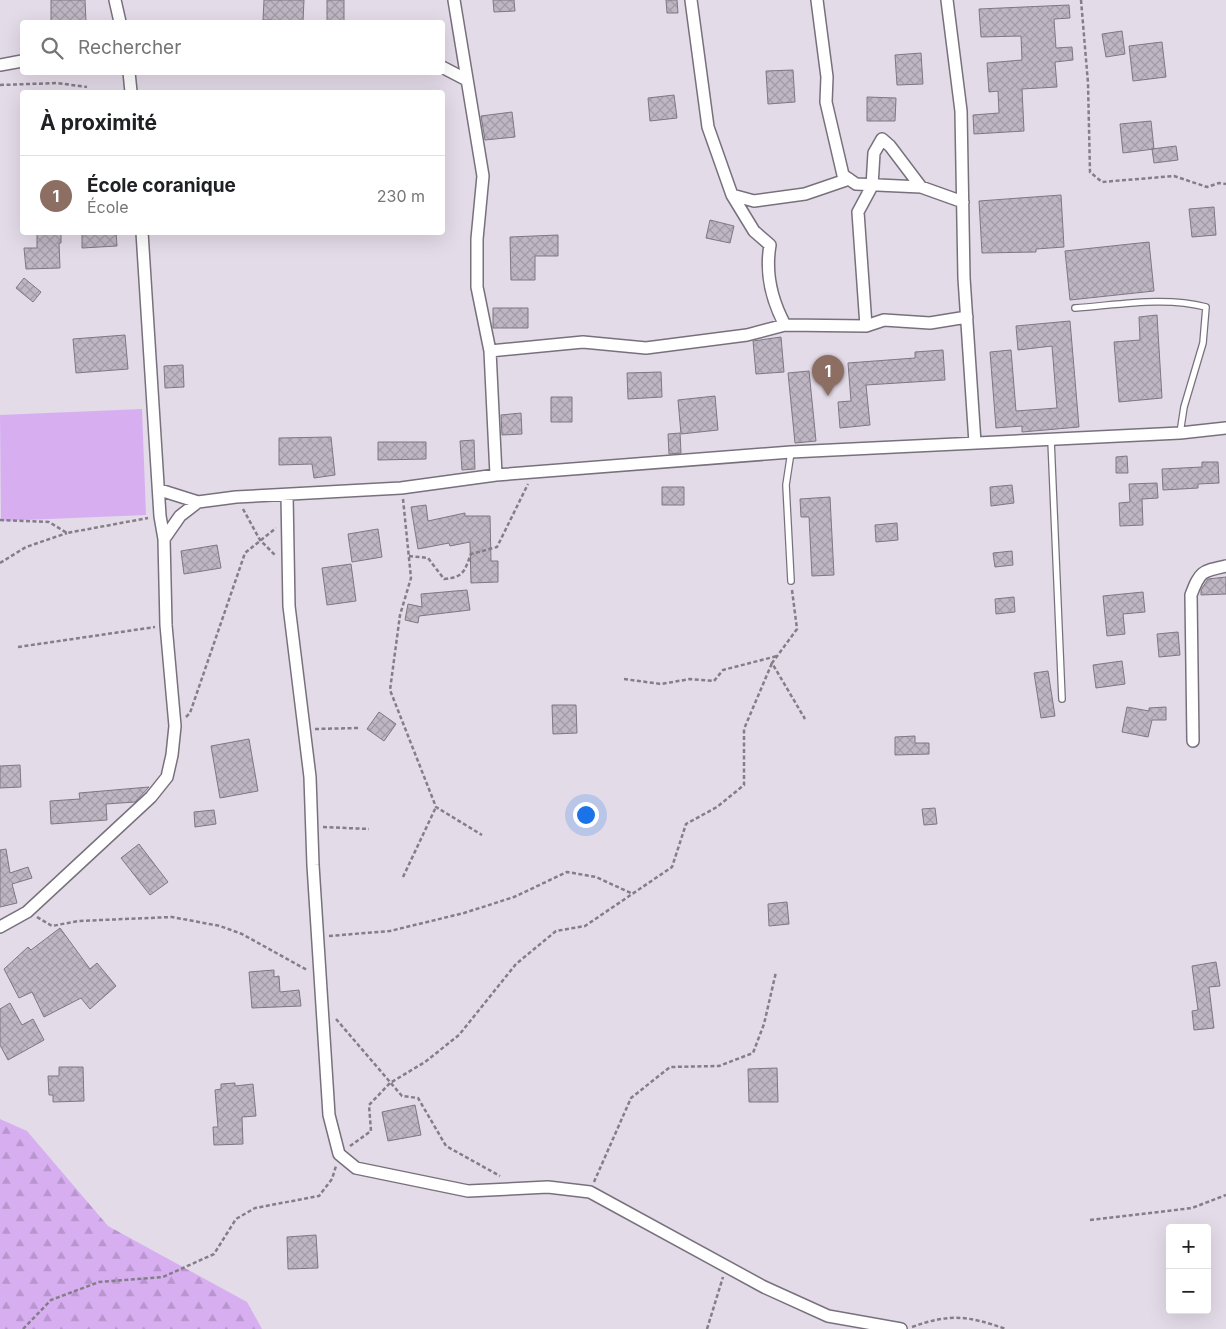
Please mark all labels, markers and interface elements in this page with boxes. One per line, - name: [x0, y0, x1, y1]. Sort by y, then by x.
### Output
- search box: [20, 20, 445, 75]
- icon: search: [38, 34, 66, 62]
- text: Rechercher: [78, 36, 181, 59]
- text: À proximité: [40, 110, 157, 135]
- text: École coranique: [87, 174, 236, 197]
- text: 1: [53, 186, 59, 206]
- text: 230 m: [377, 186, 425, 206]
- text: École: [87, 197, 129, 217]
- pin: 1: [812, 355, 844, 396]
- your location: [573, 802, 599, 828]
- map controls: [1166, 1224, 1211, 1314]
- button: +: [1166, 1224, 1211, 1269]
- button: −: [1166, 1269, 1211, 1314]

